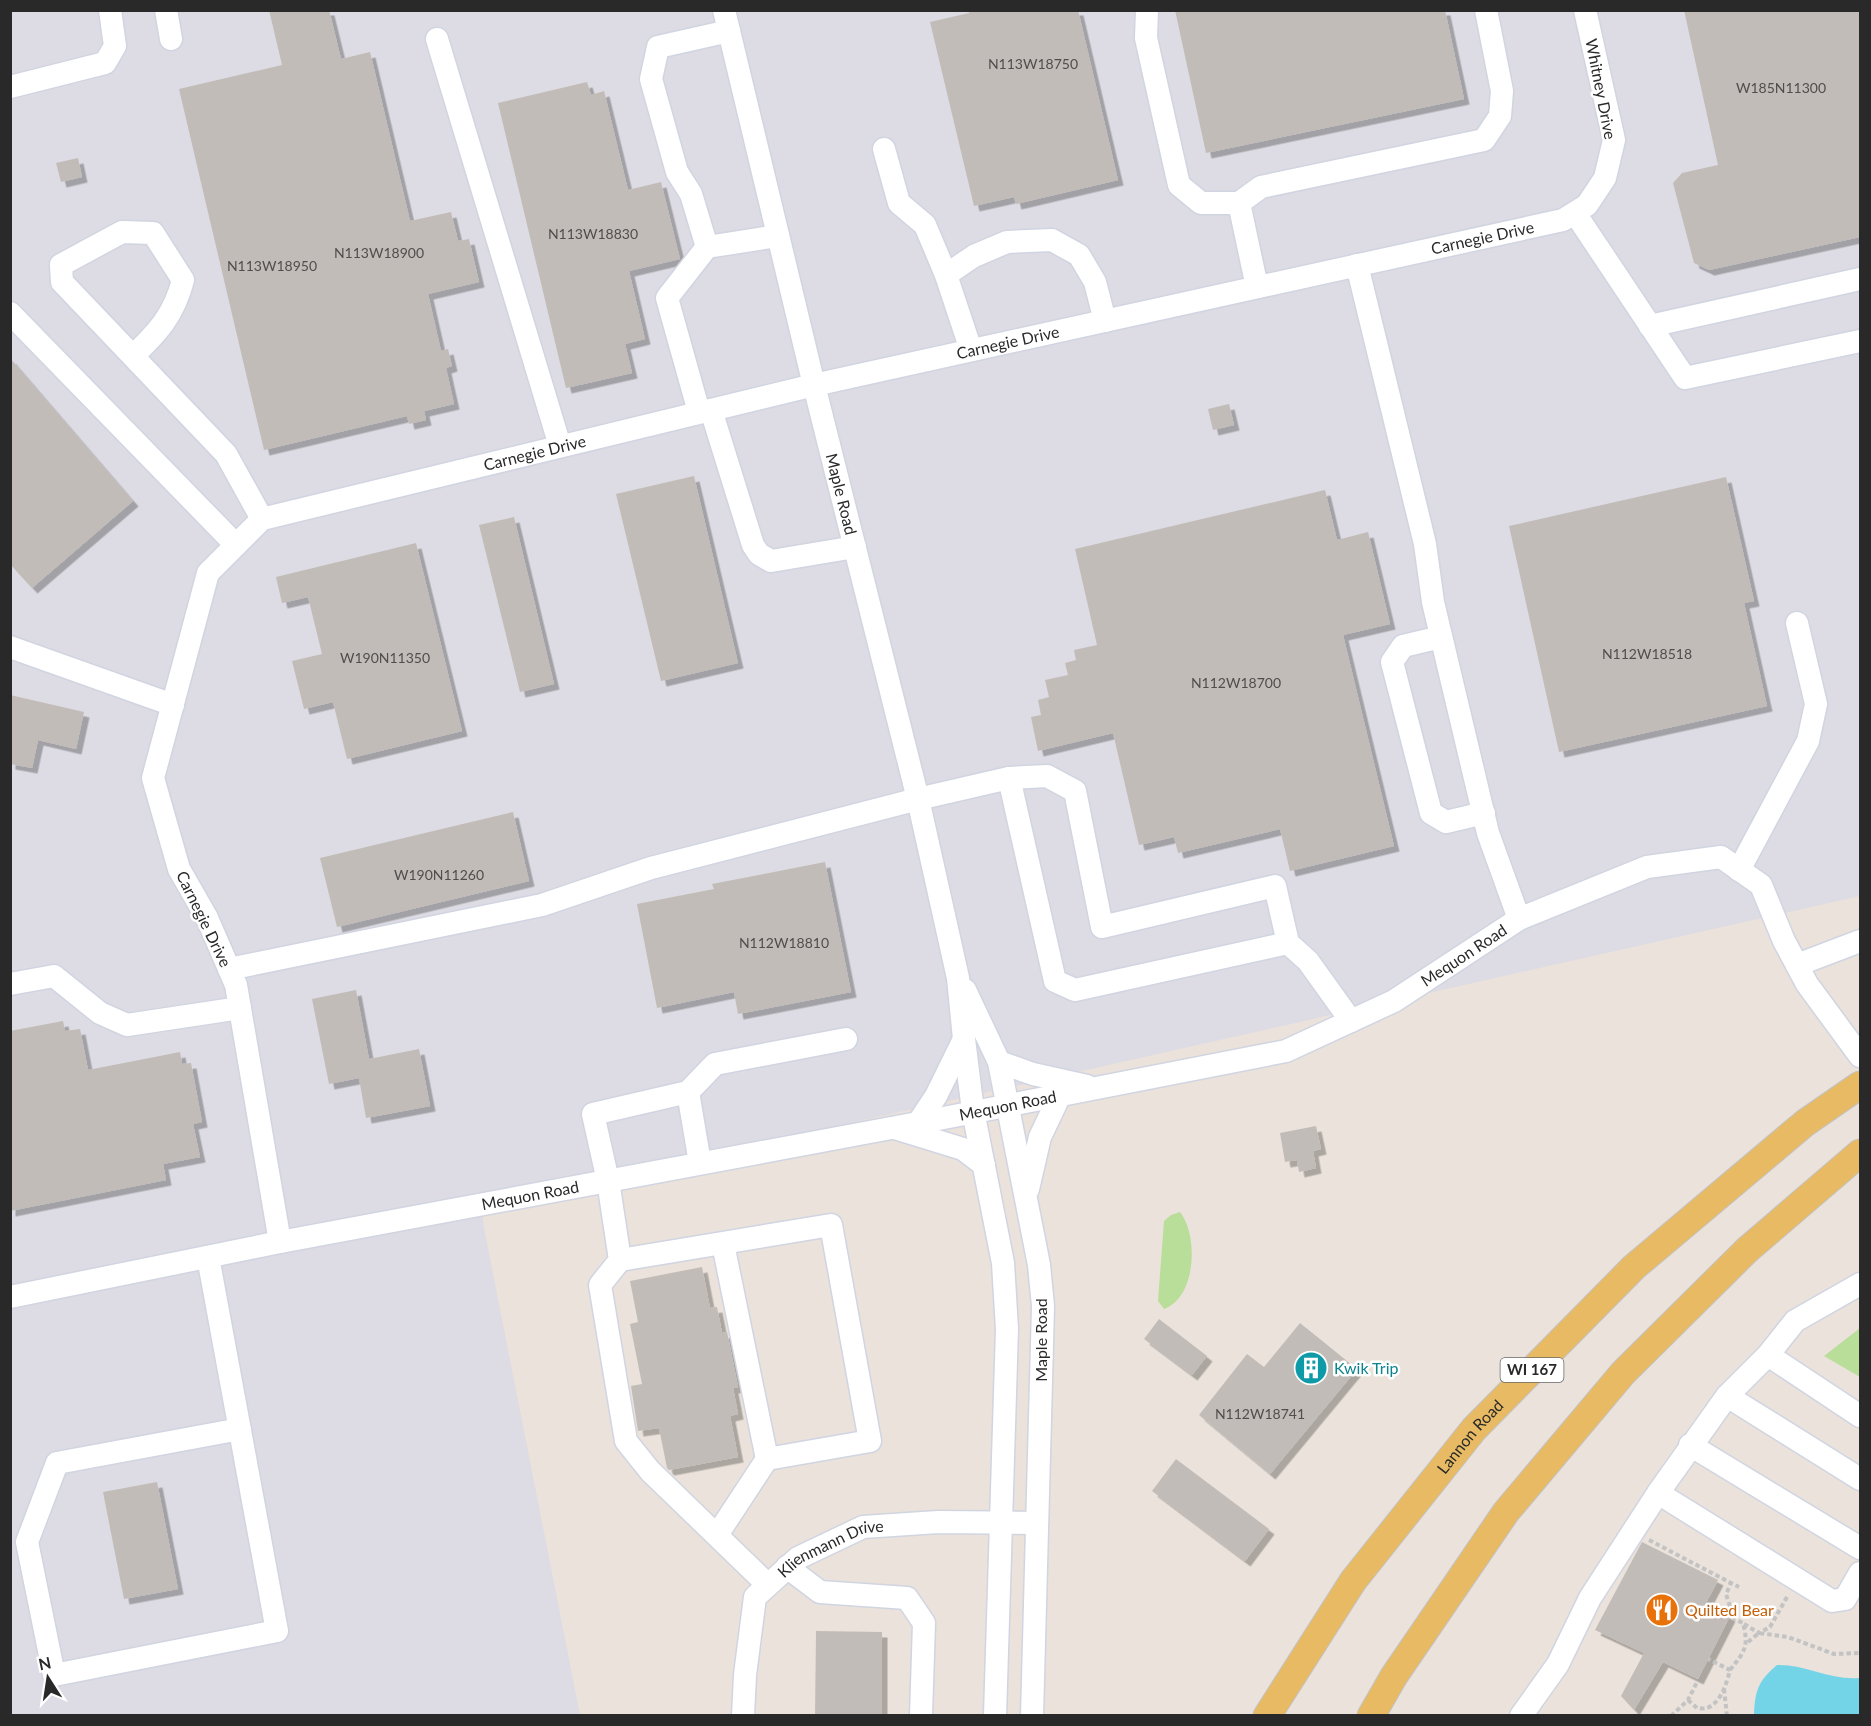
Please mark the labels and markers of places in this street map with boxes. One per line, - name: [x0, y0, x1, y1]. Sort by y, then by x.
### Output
- building icon: Kwik Trip: [1293, 1350, 1329, 1386]
- place label: Kwik Trip: [1334, 1358, 1398, 1377]
- restaurant icon: Quilted Bear: [1644, 1592, 1680, 1628]
- place label: Quilted Bear: [1685, 1600, 1774, 1619]

